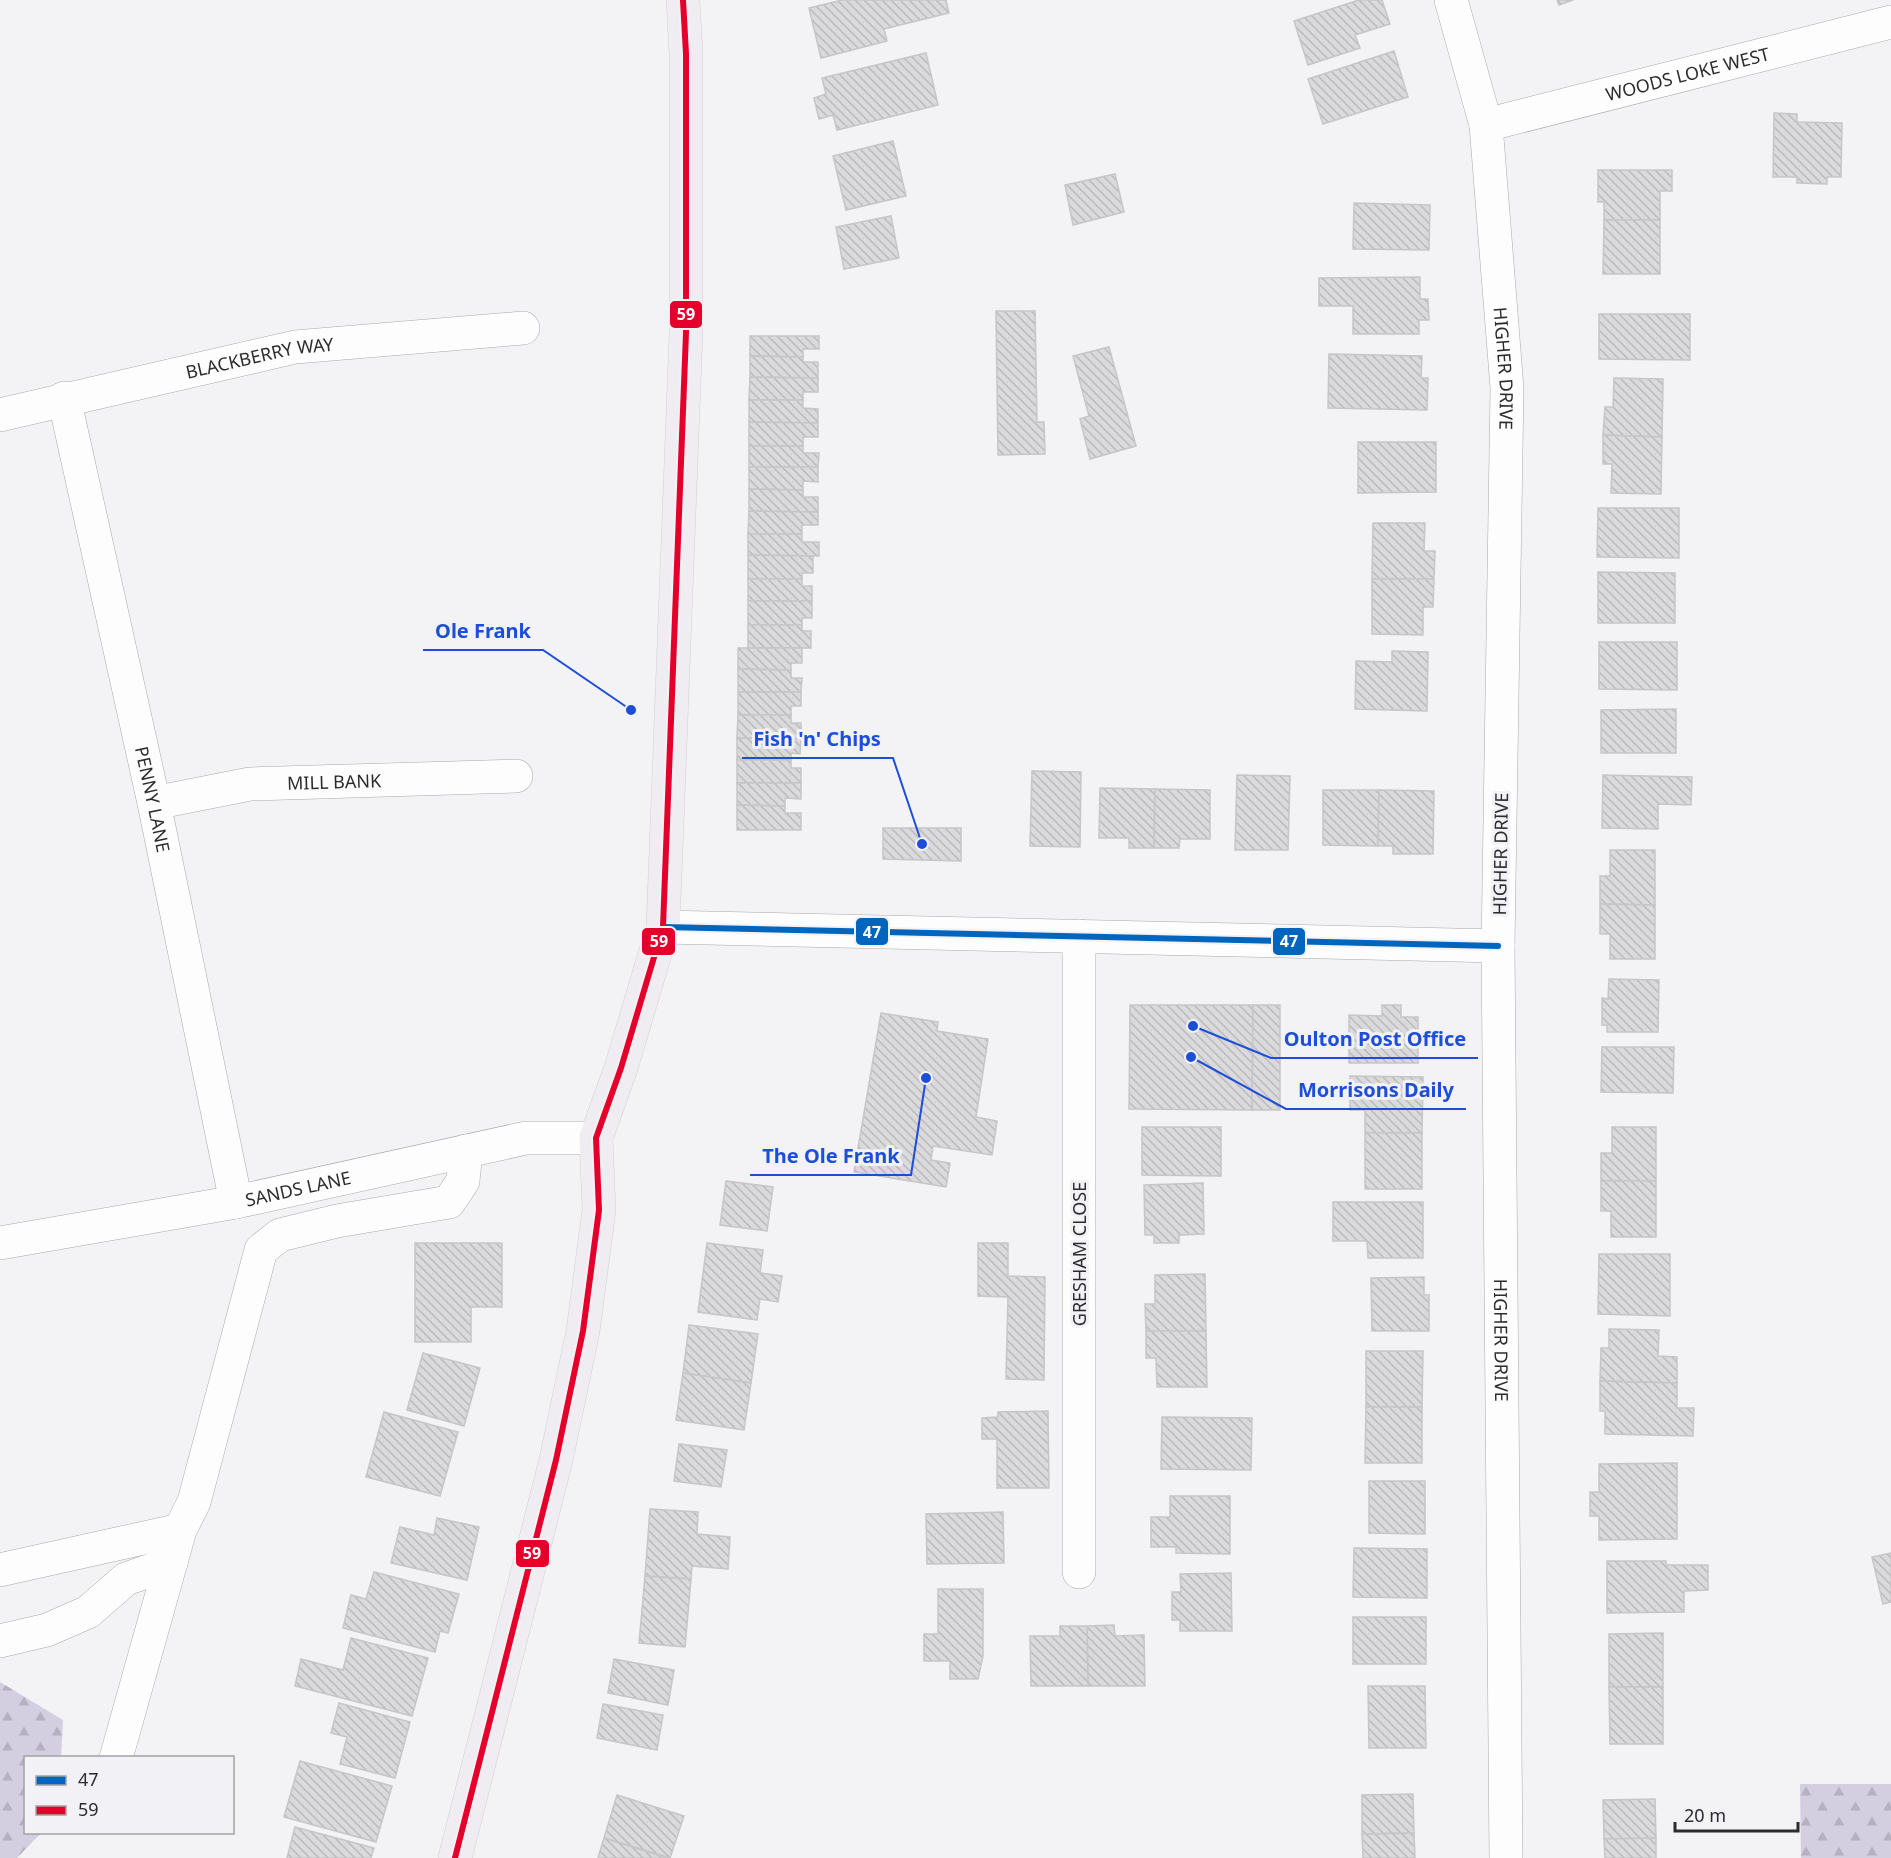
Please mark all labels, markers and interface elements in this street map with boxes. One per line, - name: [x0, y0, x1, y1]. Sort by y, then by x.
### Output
- street label: WOODS LOKE WEST: [1603, 41, 1772, 106]
- line badge: 59: [669, 300, 703, 329]
- text: 59: [677, 303, 695, 325]
- street label: HIGHER DRIVE: [1489, 306, 1519, 430]
- street label: BLACKBERRY WAY: [183, 332, 335, 384]
- callout: Ole Frank: [423, 612, 543, 650]
- text: Ole Frank: [435, 617, 532, 644]
- callout: Fish 'n' Chips: [742, 720, 893, 758]
- text: Fish 'n' Chips: [753, 725, 881, 752]
- street label: PENNY LANE: [130, 744, 176, 854]
- street label: MILL BANK: [287, 768, 382, 795]
- street label: HIGHER DRIVE: [1487, 792, 1513, 916]
- line badge: 47: [855, 917, 889, 946]
- text: 47: [863, 921, 881, 943]
- line badge: 59: [641, 927, 676, 956]
- line badge: 47: [1272, 927, 1306, 956]
- text: 59: [650, 930, 668, 952]
- text: 47: [1280, 930, 1298, 952]
- callout: Oulton Post Office: [1271, 1020, 1478, 1058]
- text: Oulton Post Office: [1284, 1025, 1466, 1052]
- callout: Morrisons Daily: [1286, 1071, 1466, 1109]
- text: Morrisons Daily: [1298, 1076, 1455, 1103]
- callout: The Ole Frank: [750, 1137, 911, 1175]
- text: The Ole Frank: [762, 1142, 900, 1169]
- street label: SANDS LANE: [243, 1165, 353, 1212]
- street label: GRESHAM CLOSE: [1067, 1182, 1091, 1326]
- street label: HIGHER DRIVE: [1489, 1279, 1514, 1402]
- line badge: 59: [515, 1539, 550, 1568]
- text: 59: [523, 1542, 541, 1564]
- legend: [24, 1756, 234, 1834]
- text: 47: [78, 1767, 99, 1791]
- scale bar: [1675, 1795, 1798, 1833]
- text: 59: [78, 1797, 99, 1821]
- text: 20 m: [1684, 1803, 1726, 1827]

